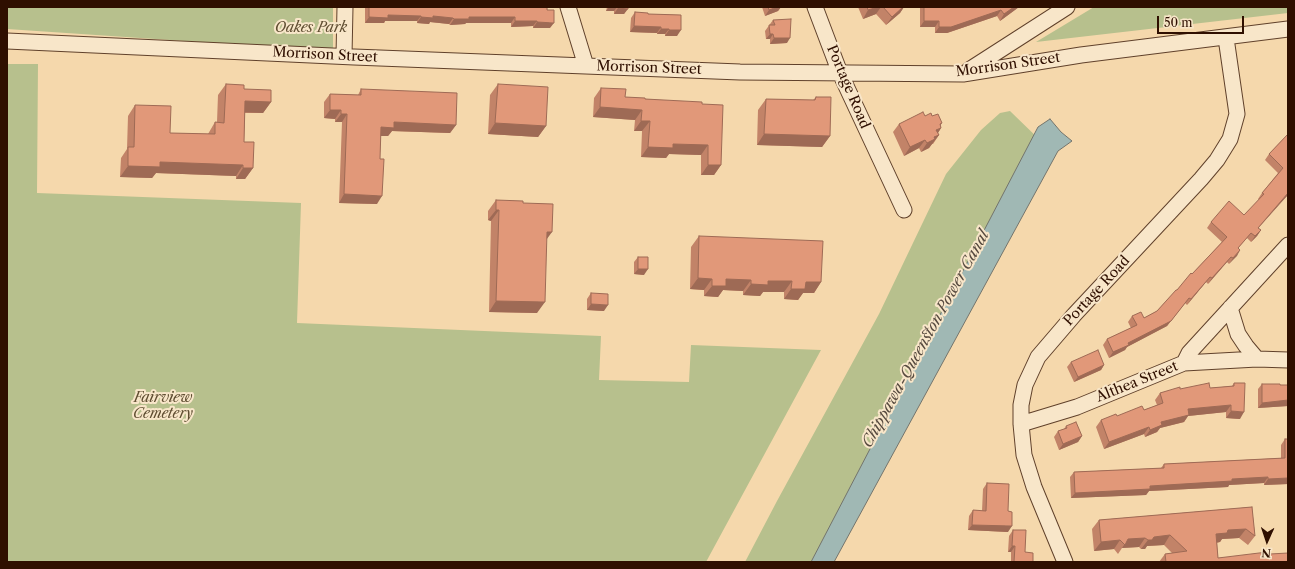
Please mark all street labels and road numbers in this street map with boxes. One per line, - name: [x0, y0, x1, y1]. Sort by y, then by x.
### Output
- street label: Portage Road: [823, 43, 873, 131]
- street label: Morrison Street: [272, 44, 378, 66]
- street label: Morrison Street: [955, 49, 1061, 81]
- street label: Morrison Street: [596, 58, 702, 78]
- street label: Portage Road: [1060, 253, 1134, 329]
- street label: Althea Street: [1094, 358, 1180, 406]

